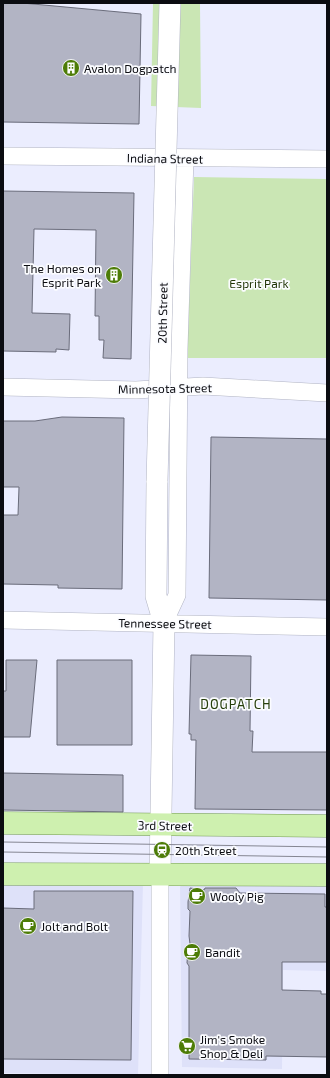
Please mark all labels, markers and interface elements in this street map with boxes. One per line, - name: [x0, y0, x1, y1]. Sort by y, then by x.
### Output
- building icon: Avalon Dogpatch: [61, 58, 81, 78]
- place label: Avalon Dogpatch: [84, 61, 177, 75]
- street label: Indiana Street: [127, 150, 204, 166]
- place label: The Homes on Esprit Park: [24, 261, 101, 289]
- building icon: The Homes on Esprit Park: [104, 265, 124, 285]
- park label: Esprit Park: [229, 276, 289, 290]
- street label: 20th Street: [154, 282, 170, 344]
- street label: Minnesota Street: [118, 380, 213, 396]
- street label: Tennessee Street: [118, 615, 212, 631]
- district label: DOGPATCH: [200, 696, 272, 712]
- street label: 3rd Street: [138, 818, 193, 832]
- station icon: 20th Street: [152, 840, 172, 860]
- place label: 20th Street: [175, 843, 237, 857]
- cafe icon: Wooly Pig: [187, 886, 207, 906]
- place label: Wooly Pig: [210, 889, 264, 903]
- cafe icon: Jolt and Bolt: [18, 916, 38, 936]
- place label: Jolt and Bolt: [41, 919, 108, 933]
- cafe icon: Bandit: [182, 942, 202, 962]
- place label: Bandit: [205, 945, 241, 959]
- place label: Jim's Smoke Shop & Deli: [200, 1032, 265, 1060]
- supermarket icon: Jim's Smoke Shop & Deli: [177, 1036, 197, 1056]

